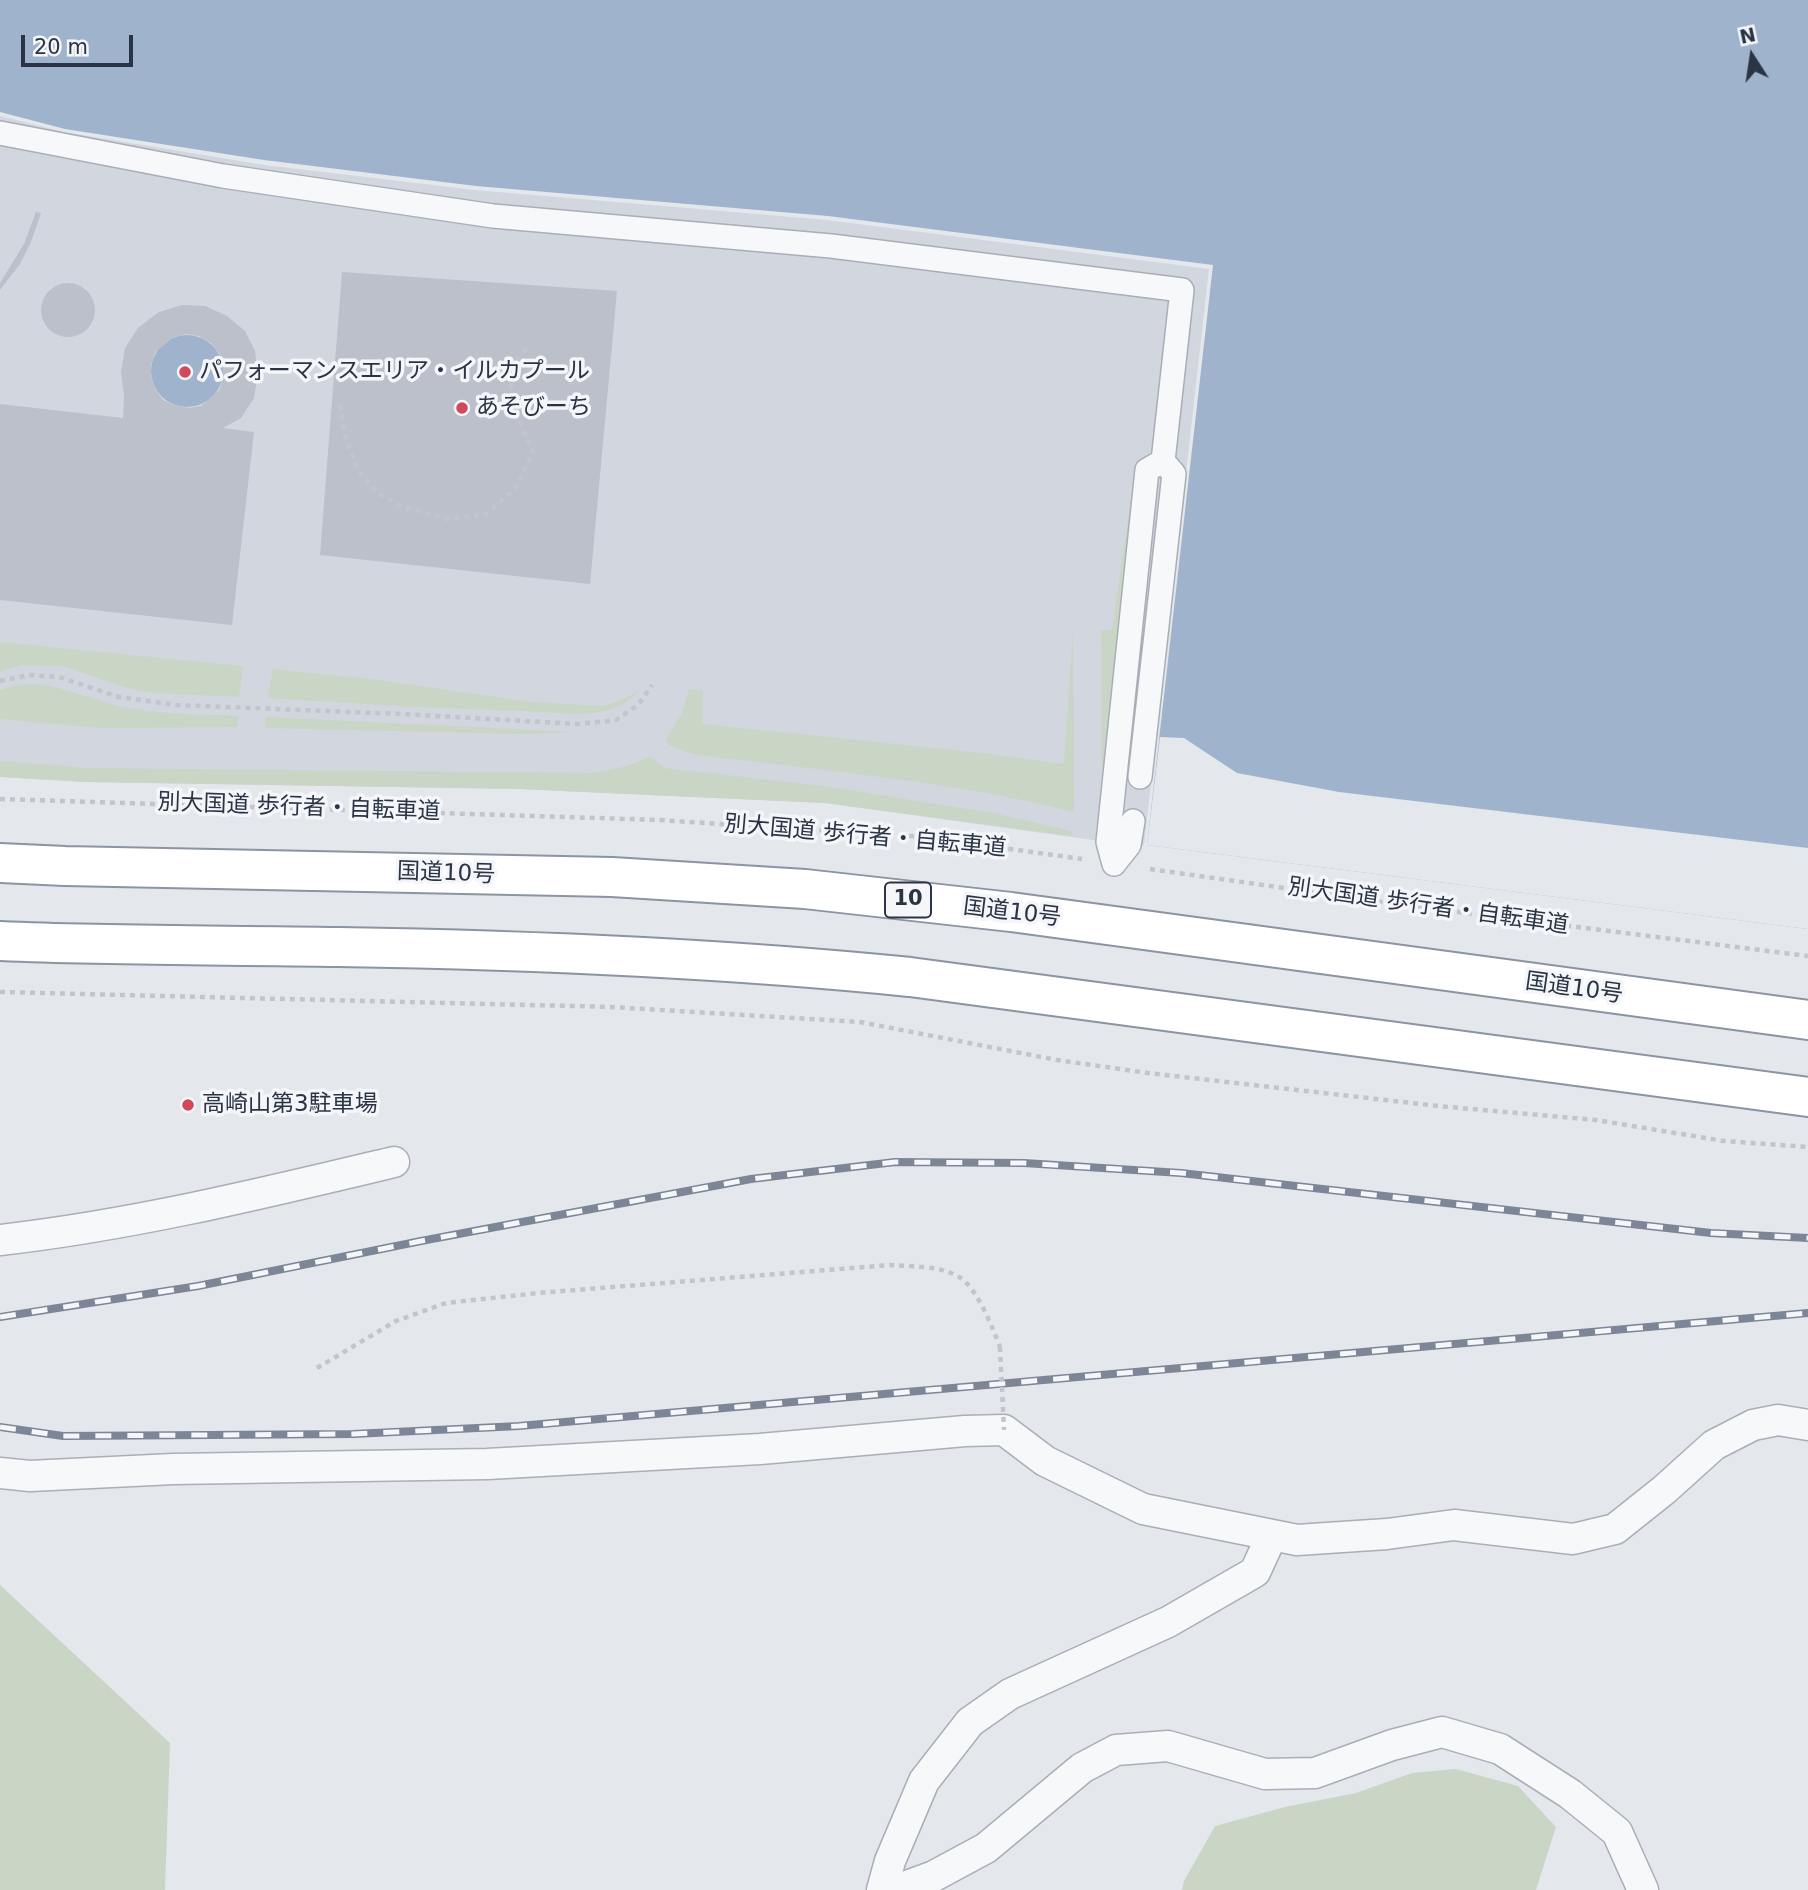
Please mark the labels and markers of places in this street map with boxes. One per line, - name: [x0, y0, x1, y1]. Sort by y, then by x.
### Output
- place label: パフォーマンスエリア・イルカプール: [199, 358, 590, 386]
- marker: パフォーマンスエリア・イルカプール: [177, 364, 193, 380]
- place label: あそびーち: [476, 394, 591, 422]
- marker: あそびーち: [454, 400, 470, 416]
- place label: 高崎山第3駐車場: [202, 1091, 378, 1119]
- marker: 高崎山第3駐車場: [180, 1097, 196, 1113]

